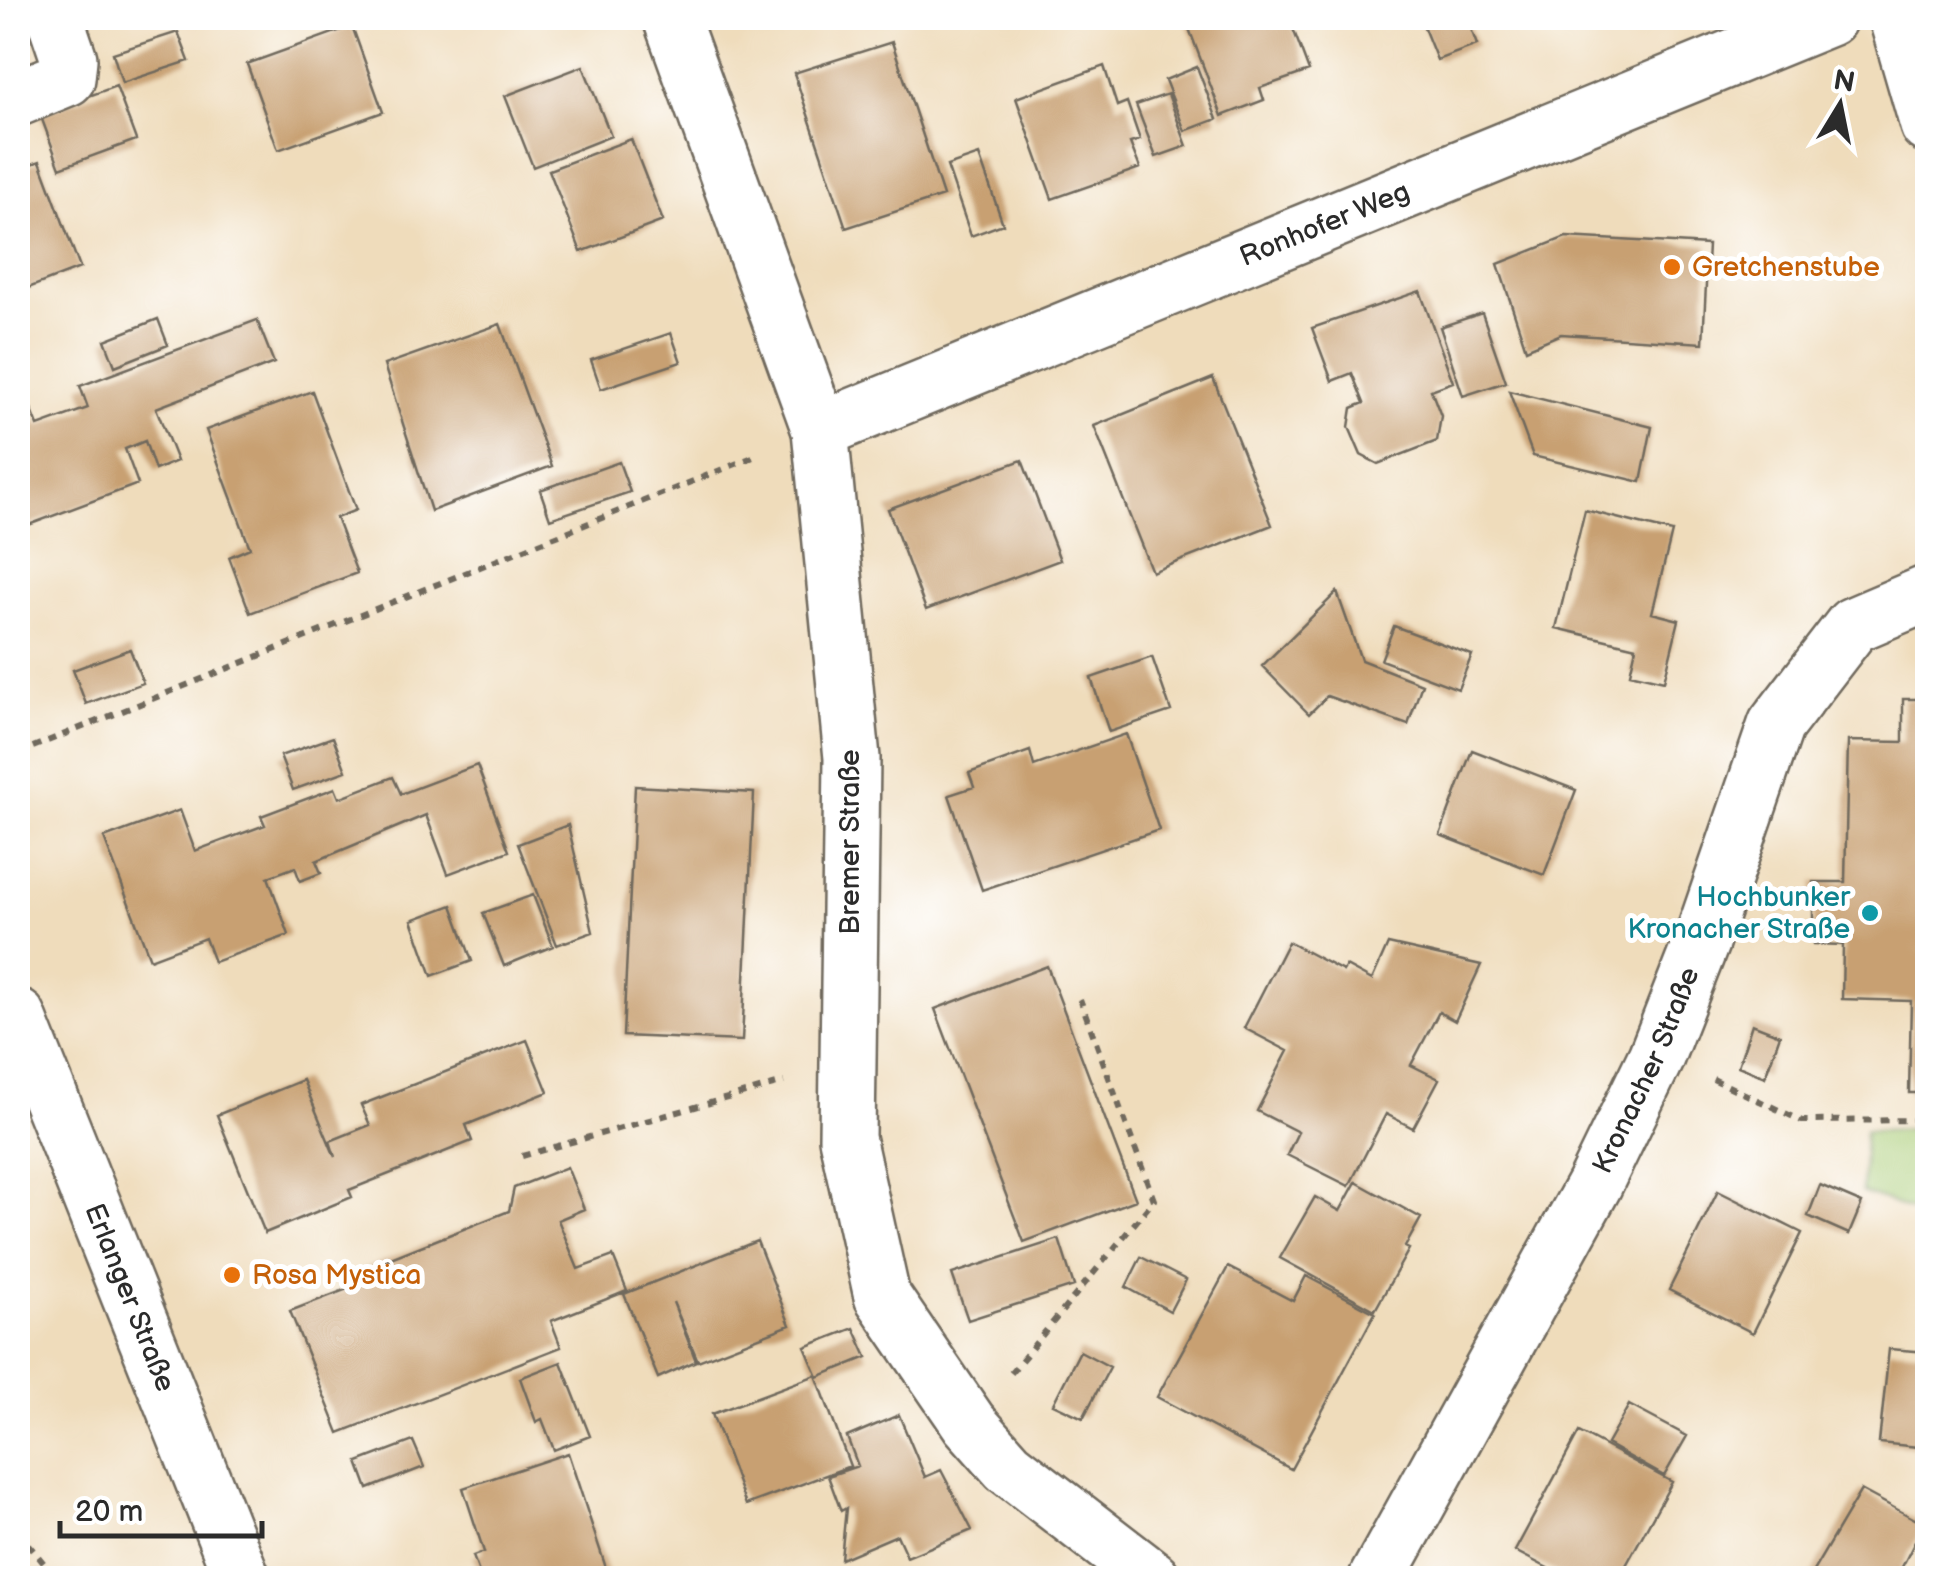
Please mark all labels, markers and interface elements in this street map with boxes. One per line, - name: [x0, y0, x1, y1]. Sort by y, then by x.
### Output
- north arrow: [1790, 55, 1890, 155]
- text: N: [1831, 64, 1857, 100]
- street label: Ronhofer Weg: [1235, 175, 1414, 273]
- place label: Gretchenstube: [1692, 251, 1880, 284]
- marker: Gretchenstube: [1661, 256, 1683, 278]
- street label: Bremer Straße: [834, 749, 867, 935]
- place label: Hochbunker Kronacher Straße: [1628, 881, 1851, 946]
- marker: Hochbunker Kronacher Straße: [1859, 902, 1881, 924]
- street label: Kronacher Straße: [1586, 962, 1706, 1179]
- street label: Erlanger Straße: [78, 1199, 182, 1396]
- place label: Rosa Mystica: [252, 1259, 421, 1292]
- marker: Rosa Mystica: [221, 1264, 243, 1286]
- scale bar: [60, 1476, 262, 1538]
- text: 20 m: [75, 1494, 143, 1530]

